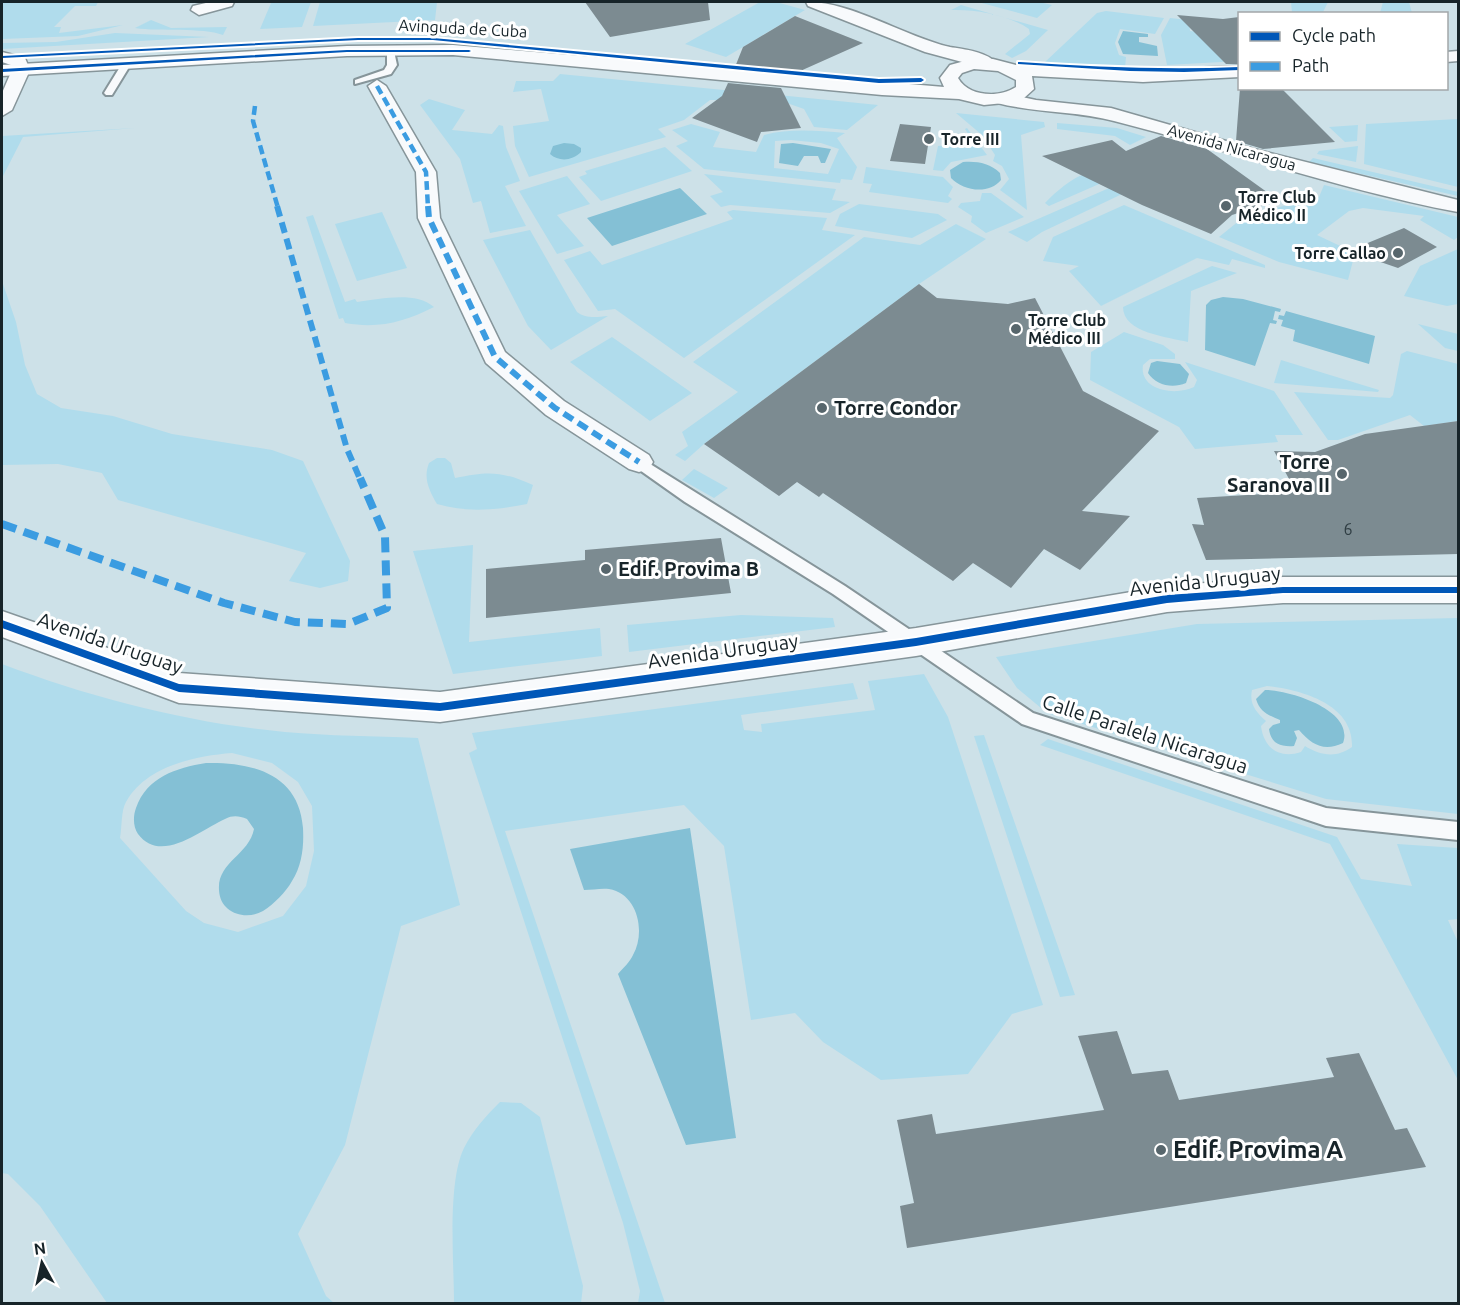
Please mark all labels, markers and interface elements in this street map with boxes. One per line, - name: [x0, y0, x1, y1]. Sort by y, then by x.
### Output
- legend: [1238, 12, 1448, 90]
- street label: Avinguda de Cuba: [398, 16, 528, 40]
- text: Cycle path: [1292, 25, 1376, 45]
- text: Path: [1292, 55, 1329, 75]
- street label: Avenida Nicaragua: [1166, 120, 1298, 174]
- place label: Torre III: [941, 130, 1000, 148]
- marker: Torre III: [922, 132, 936, 146]
- place label: Torre Club Médico II: [1238, 188, 1316, 224]
- marker: Torre Club Médico II: [1219, 199, 1233, 213]
- place label: Torre Callao: [1295, 244, 1386, 262]
- marker: Torre Callao: [1391, 246, 1405, 260]
- place label: Torre Club Médico III: [1028, 311, 1106, 347]
- marker: Torre Club Médico III: [1009, 322, 1023, 336]
- place label: Torre Condor: [834, 396, 959, 419]
- marker: Torre Condor: [815, 401, 829, 415]
- place label: Torre Saranova II: [1227, 450, 1330, 496]
- marker: Torre Saranova II: [1335, 467, 1349, 481]
- house number: 6: [1343, 520, 1353, 538]
- place label: Edif. Provima B: [618, 557, 759, 580]
- street label: Avenida Uruguay: [1128, 561, 1282, 600]
- marker: Edif. Provima B: [599, 562, 613, 576]
- street label: Avenida Uruguay: [35, 607, 186, 678]
- street label: Avenida Uruguay: [646, 629, 800, 672]
- street label: Calle Paralela Nicaragua: [1040, 689, 1251, 778]
- place label: Edif. Provima A: [1173, 1136, 1343, 1163]
- marker: Edif. Provima A: [1154, 1143, 1168, 1157]
- north arrow: [12, 1233, 72, 1293]
- text: N: [33, 1238, 47, 1258]

